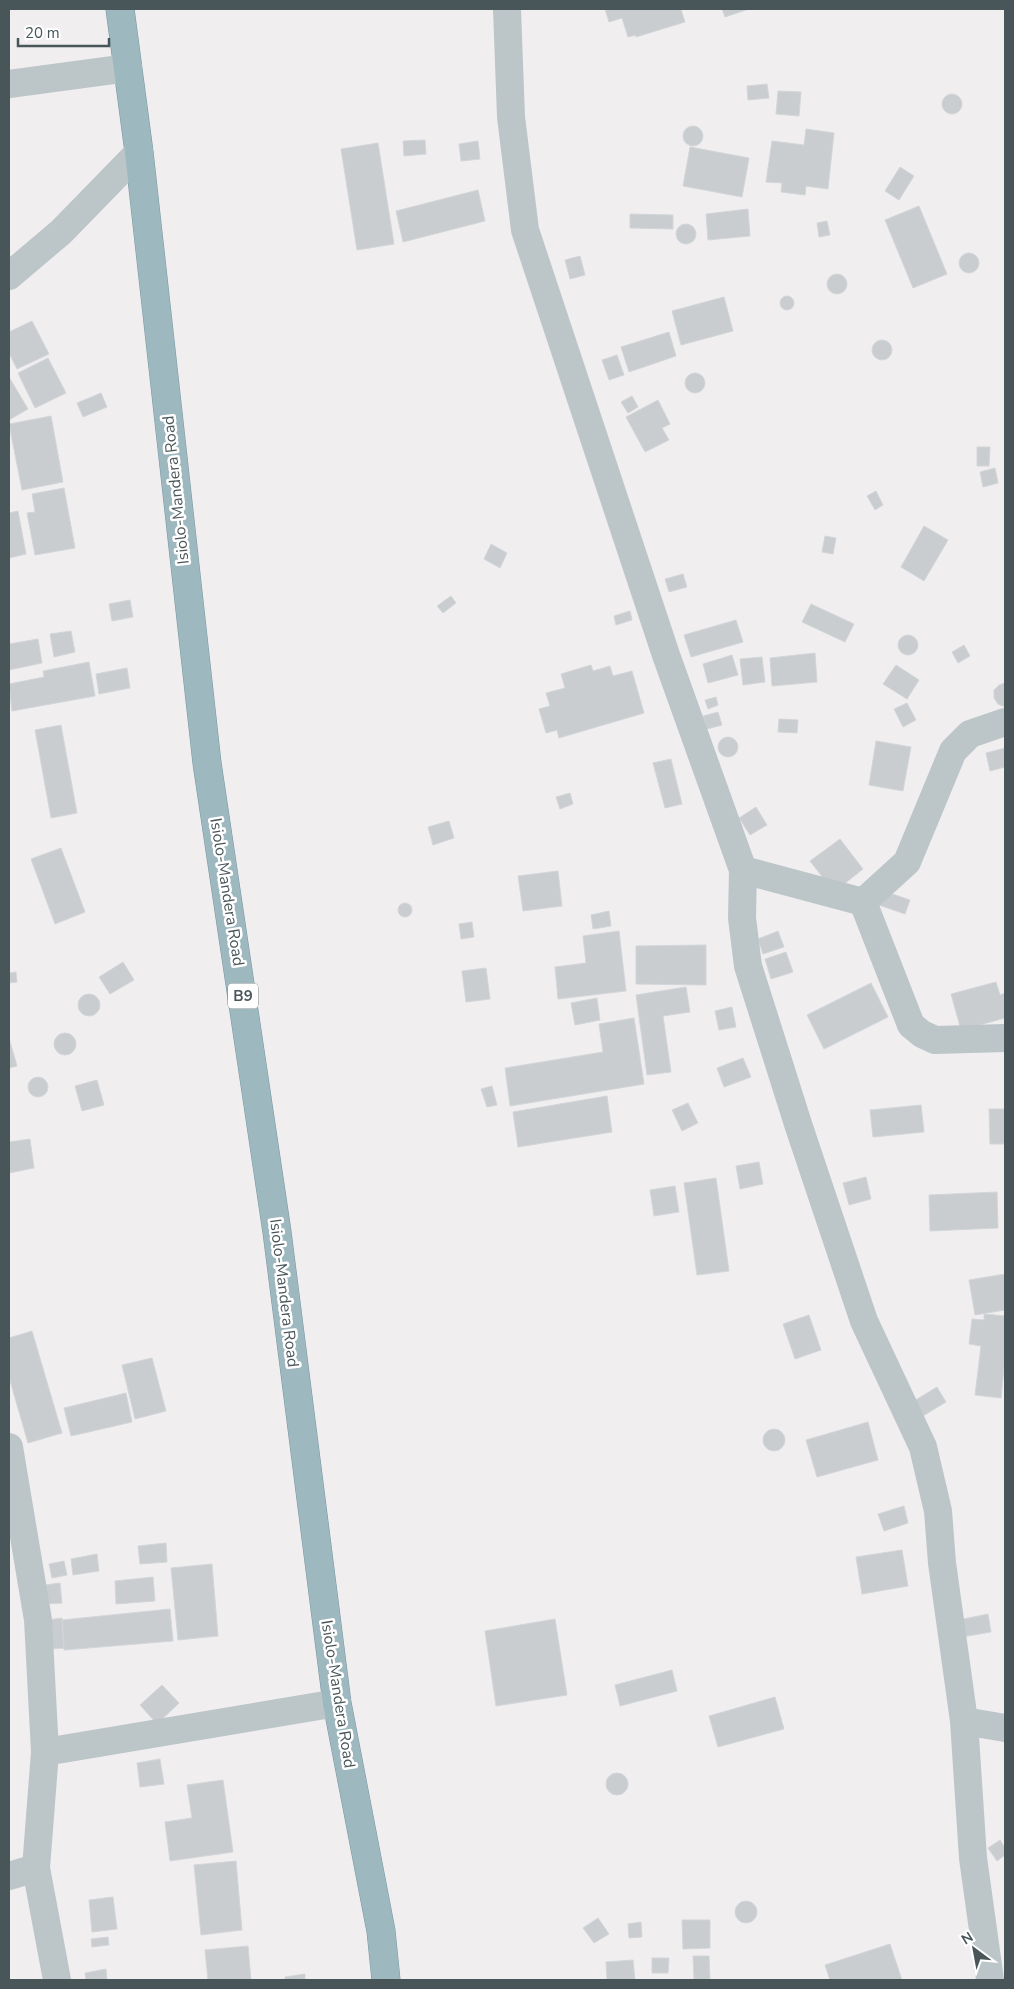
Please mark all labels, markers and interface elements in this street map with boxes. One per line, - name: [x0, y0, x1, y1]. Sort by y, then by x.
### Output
- scale bar: [18, 15, 109, 47]
- text: 20 m: [25, 23, 60, 43]
- street label: Isiolo-Mandera Road: [157, 414, 195, 566]
- street label: Isiolo-Mandera Road: [204, 816, 250, 968]
- road number: B9: [228, 984, 258, 1008]
- street label: Isiolo-Mandera Road: [264, 1217, 304, 1369]
- street label: Isiolo-Mandera Road: [315, 1618, 361, 1770]
- north arrow: [949, 1924, 999, 1974]
- text: N: [958, 1928, 977, 1949]

